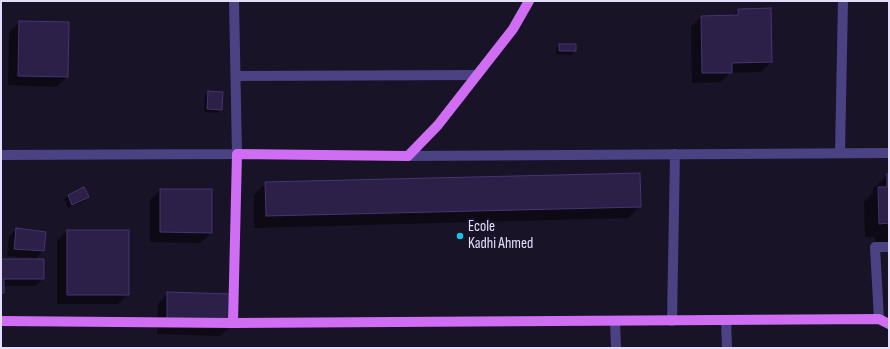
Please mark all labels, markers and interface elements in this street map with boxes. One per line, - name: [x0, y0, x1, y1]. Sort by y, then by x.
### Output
- place label: Ecole Kadhi Ahmed: [468, 218, 533, 253]
- marker: Ecole Kadhi Ahmed: [455, 231, 465, 241]

